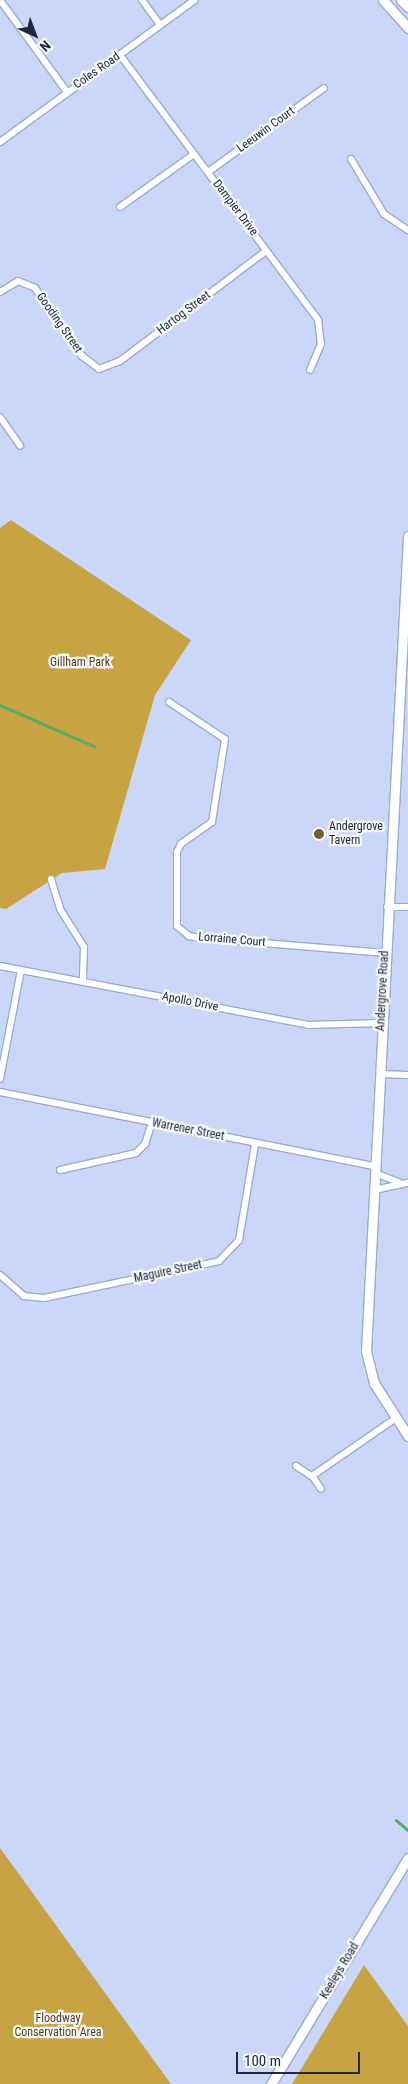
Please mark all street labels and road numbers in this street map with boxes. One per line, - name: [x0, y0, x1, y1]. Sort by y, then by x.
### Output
- street label: Coles Road: [71, 50, 123, 92]
- street label: Leeuwin Court: [234, 104, 298, 156]
- street label: Dampier Drive: [209, 177, 261, 239]
- street label: Hartog Street: [154, 288, 214, 338]
- street label: Gooding Street: [33, 290, 85, 356]
- street label: Lorraine Court: [198, 930, 266, 950]
- street label: Andergrove Road: [374, 950, 392, 1032]
- street label: Apollo Drive: [161, 989, 219, 1015]
- street label: Warrener Street: [151, 1116, 225, 1144]
- street label: Maguire Street: [133, 1258, 203, 1286]
- street label: Keeleys Road: [318, 1940, 362, 2002]

